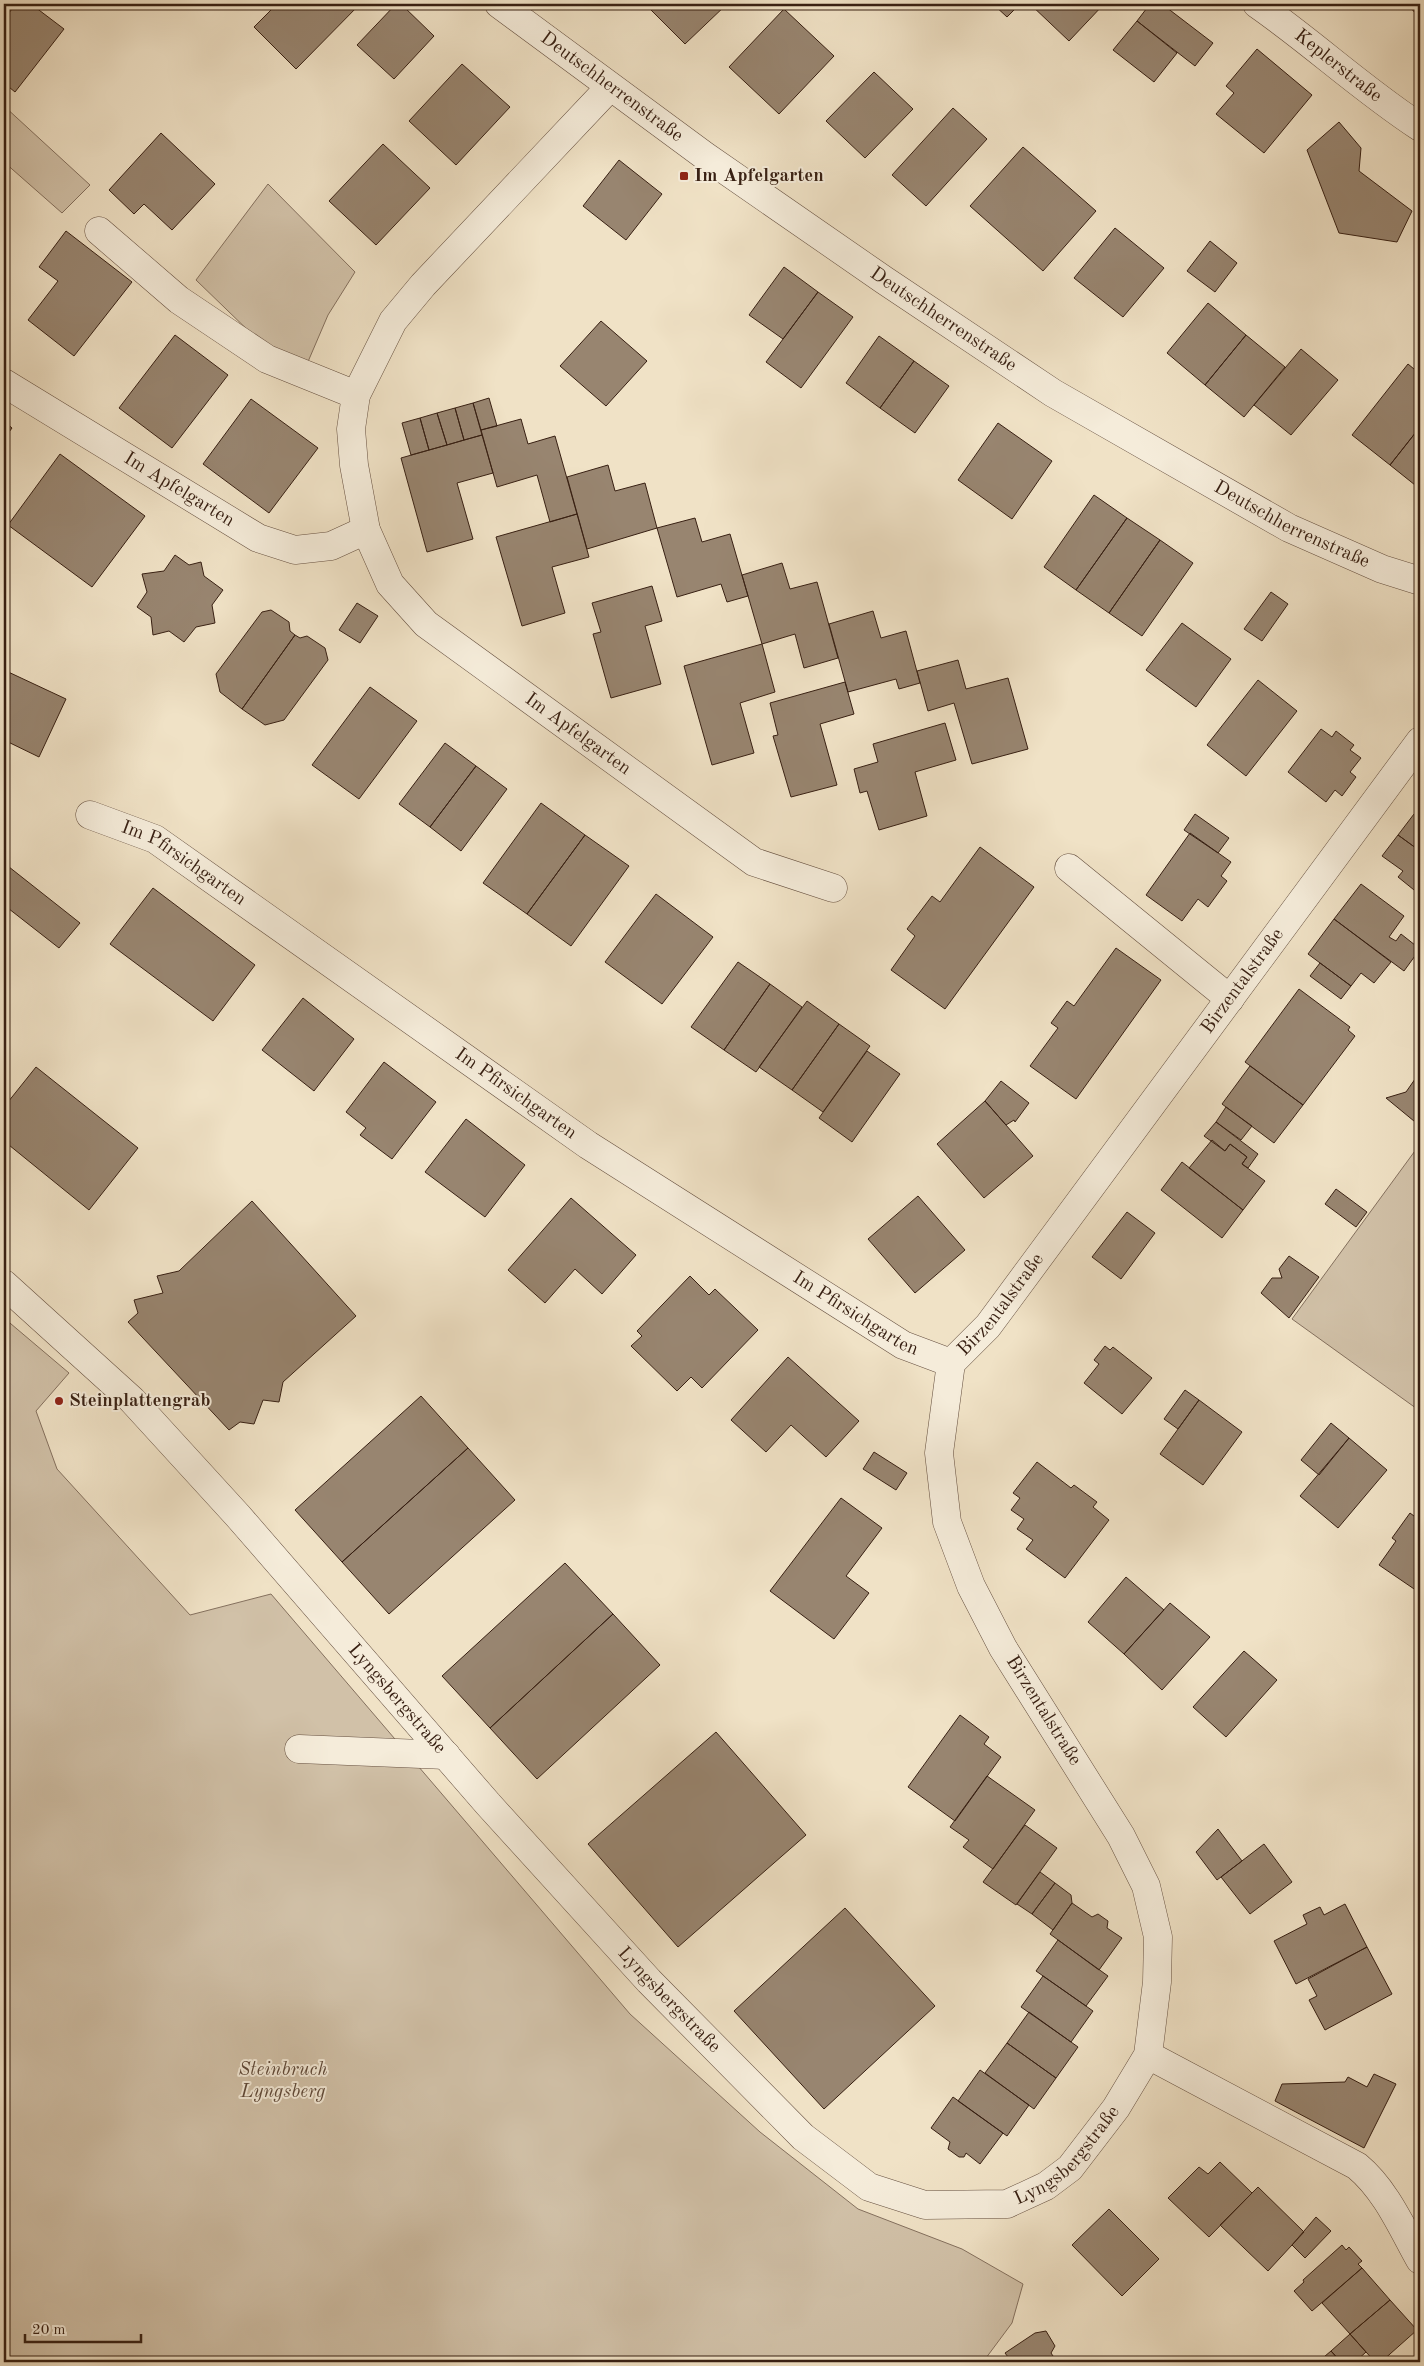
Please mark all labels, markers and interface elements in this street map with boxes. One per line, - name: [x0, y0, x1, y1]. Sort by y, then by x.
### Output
- street label: Keplerstraße: [1291, 26, 1385, 106]
- street label: Deutschherrenstraße: [537, 28, 686, 146]
- place label: Im Apfelgarten: [694, 167, 824, 186]
- marker: Im Apfelgarten: [678, 170, 690, 182]
- street label: Deutschherrenstraße: [867, 264, 1020, 375]
- street label: Im Apfelgarten: [120, 449, 238, 531]
- street label: Deutschherrenstraße: [1211, 478, 1372, 572]
- street label: Im Apfelgarten: [521, 690, 634, 779]
- street label: Im Pfirsichgarten: [119, 818, 249, 909]
- street label: Birzentalstraße: [1198, 925, 1288, 1037]
- street label: Im Pfirsichgarten: [451, 1045, 580, 1143]
- street label: Birzentalstraße: [954, 1250, 1048, 1360]
- street label: Im Pfirsichgarten: [789, 1268, 921, 1359]
- place label: Steinplattengrab: [69, 1392, 211, 1411]
- marker: Steinplattengrab: [53, 1395, 65, 1407]
- street label: Lyngsbergstraße: [344, 1640, 449, 1758]
- street label: Birzentalstraße: [1002, 1653, 1084, 1769]
- street label: Lyngsbergstraße: [614, 1944, 724, 2057]
- park label: Steinbruch Lyngsberg: [239, 2061, 328, 2102]
- street label: Lyngsbergstraße: [1011, 2103, 1123, 2209]
- scale bar: [25, 2311, 141, 2343]
- text: 20 m: [32, 2323, 66, 2338]

